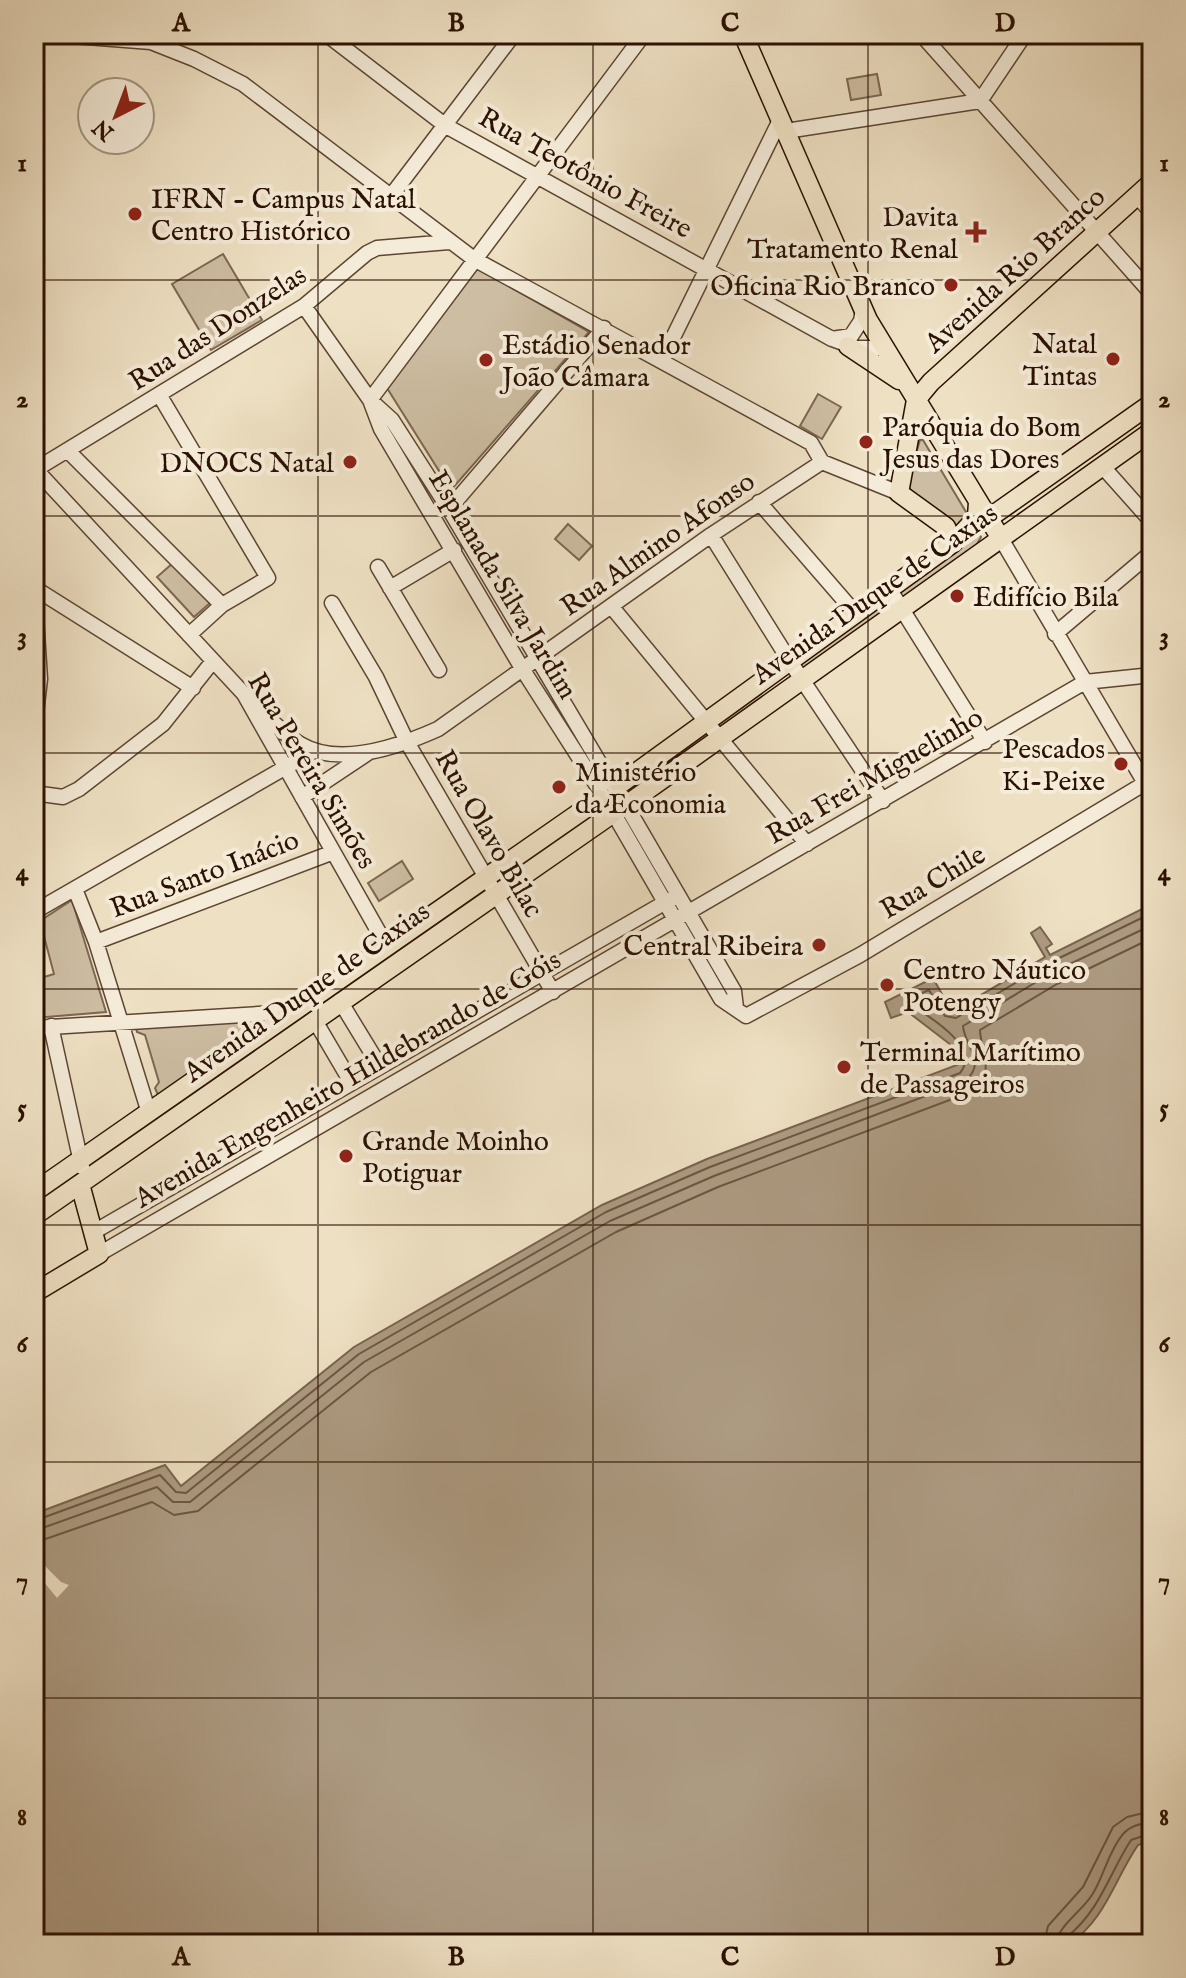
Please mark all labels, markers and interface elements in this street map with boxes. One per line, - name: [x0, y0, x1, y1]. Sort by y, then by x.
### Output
- text: A: [171, 7, 191, 40]
- text: B: [447, 7, 465, 40]
- text: C: [721, 7, 740, 40]
- text: D: [995, 7, 1016, 40]
- north arrow: [76, 76, 156, 156]
- street label: Rua Teotônio Freire: [472, 101, 698, 247]
- text: N: [88, 113, 121, 147]
- text: 1: [17, 147, 27, 180]
- text: 1: [1159, 147, 1169, 180]
- street label: Avenida Rio Branco: [917, 180, 1113, 362]
- place label: IFRN - Campus Natal Centro Histórico: [151, 183, 416, 250]
- place label: Davita Tratamento Renal: [747, 201, 959, 268]
- marker: IFRN - Campus Natal Centro Histórico: [126, 205, 144, 223]
- marker: Davita Tratamento Renal: [965, 221, 987, 243]
- street label: Rua das Donzelas: [123, 259, 314, 400]
- place label: Oficina Rio Branco: [710, 270, 935, 305]
- marker: Oficina Rio Branco: [942, 276, 960, 294]
- place label: Natal Tintas: [1023, 328, 1097, 395]
- place label: Estádio Senador João Câmara: [499, 329, 691, 396]
- marker: Natal Tintas: [1104, 350, 1122, 368]
- marker: Estádio Senador João Câmara: [477, 351, 495, 369]
- text: 2: [16, 383, 28, 416]
- text: 2: [1158, 383, 1170, 416]
- place label: Paróquia do Bom Jesus das Dores: [879, 411, 1081, 478]
- marker: Paróquia do Bom Jesus das Dores: [857, 433, 875, 451]
- place label: DNOCS Natal: [159, 447, 334, 482]
- marker: DNOCS Natal: [341, 453, 359, 471]
- street label: Esplanada Silva Jardim: [420, 464, 584, 706]
- street label: Rua Almino Afonso: [554, 465, 762, 625]
- street label: Avenida Duque de Caxias: [745, 497, 1005, 694]
- place label: Edifício Bila: [973, 581, 1120, 616]
- marker: Edifício Bila: [948, 587, 966, 605]
- text: 3: [17, 620, 27, 653]
- text: 3: [1159, 620, 1169, 653]
- street label: Rua Pereira Simões: [238, 667, 383, 876]
- street label: Rua Frei Miguelinho: [761, 701, 990, 853]
- place label: Pescados Ki-Peixe: [1002, 733, 1105, 800]
- street label: Rua Olavo Bilac: [426, 744, 550, 924]
- marker: Pescados Ki-Peixe: [1112, 755, 1130, 773]
- place label: Ministério da Economia: [575, 756, 727, 823]
- marker: Ministério da Economia: [550, 778, 568, 796]
- street label: Rua Santo Inácio: [106, 823, 304, 927]
- street label: Rua Chile: [874, 838, 992, 928]
- text: 4: [16, 856, 30, 889]
- text: 4: [1158, 856, 1172, 889]
- street label: Avenida Duque de Caxias: [177, 895, 437, 1092]
- place label: Central Ribeira: [623, 930, 804, 965]
- marker: Central Ribeira: [810, 936, 828, 954]
- street label: Avenida Engenheiro Hildebrando de Góis: [128, 943, 568, 1217]
- place label: Centro Náutico Potengy: [903, 954, 1086, 1021]
- marker: Centro Náutico Potengy: [878, 976, 896, 994]
- place label: Terminal Marítimo de Passageiros: [860, 1036, 1081, 1103]
- marker: Terminal Marítimo de Passageiros: [835, 1058, 853, 1076]
- text: 5: [17, 1092, 27, 1125]
- text: 5: [1159, 1092, 1169, 1125]
- place label: Grande Moinho Potiguar: [362, 1125, 549, 1192]
- marker: Grande Moinho Potiguar: [337, 1147, 355, 1165]
- text: 6: [17, 1328, 29, 1361]
- text: 6: [1159, 1328, 1171, 1361]
- text: 7: [16, 1565, 28, 1598]
- text: 7: [1158, 1565, 1170, 1598]
- text: 8: [17, 1801, 27, 1834]
- text: 8: [1159, 1801, 1169, 1834]
- text: A: [171, 1941, 191, 1974]
- text: B: [447, 1941, 465, 1974]
- text: C: [721, 1941, 740, 1974]
- text: D: [995, 1941, 1016, 1974]

